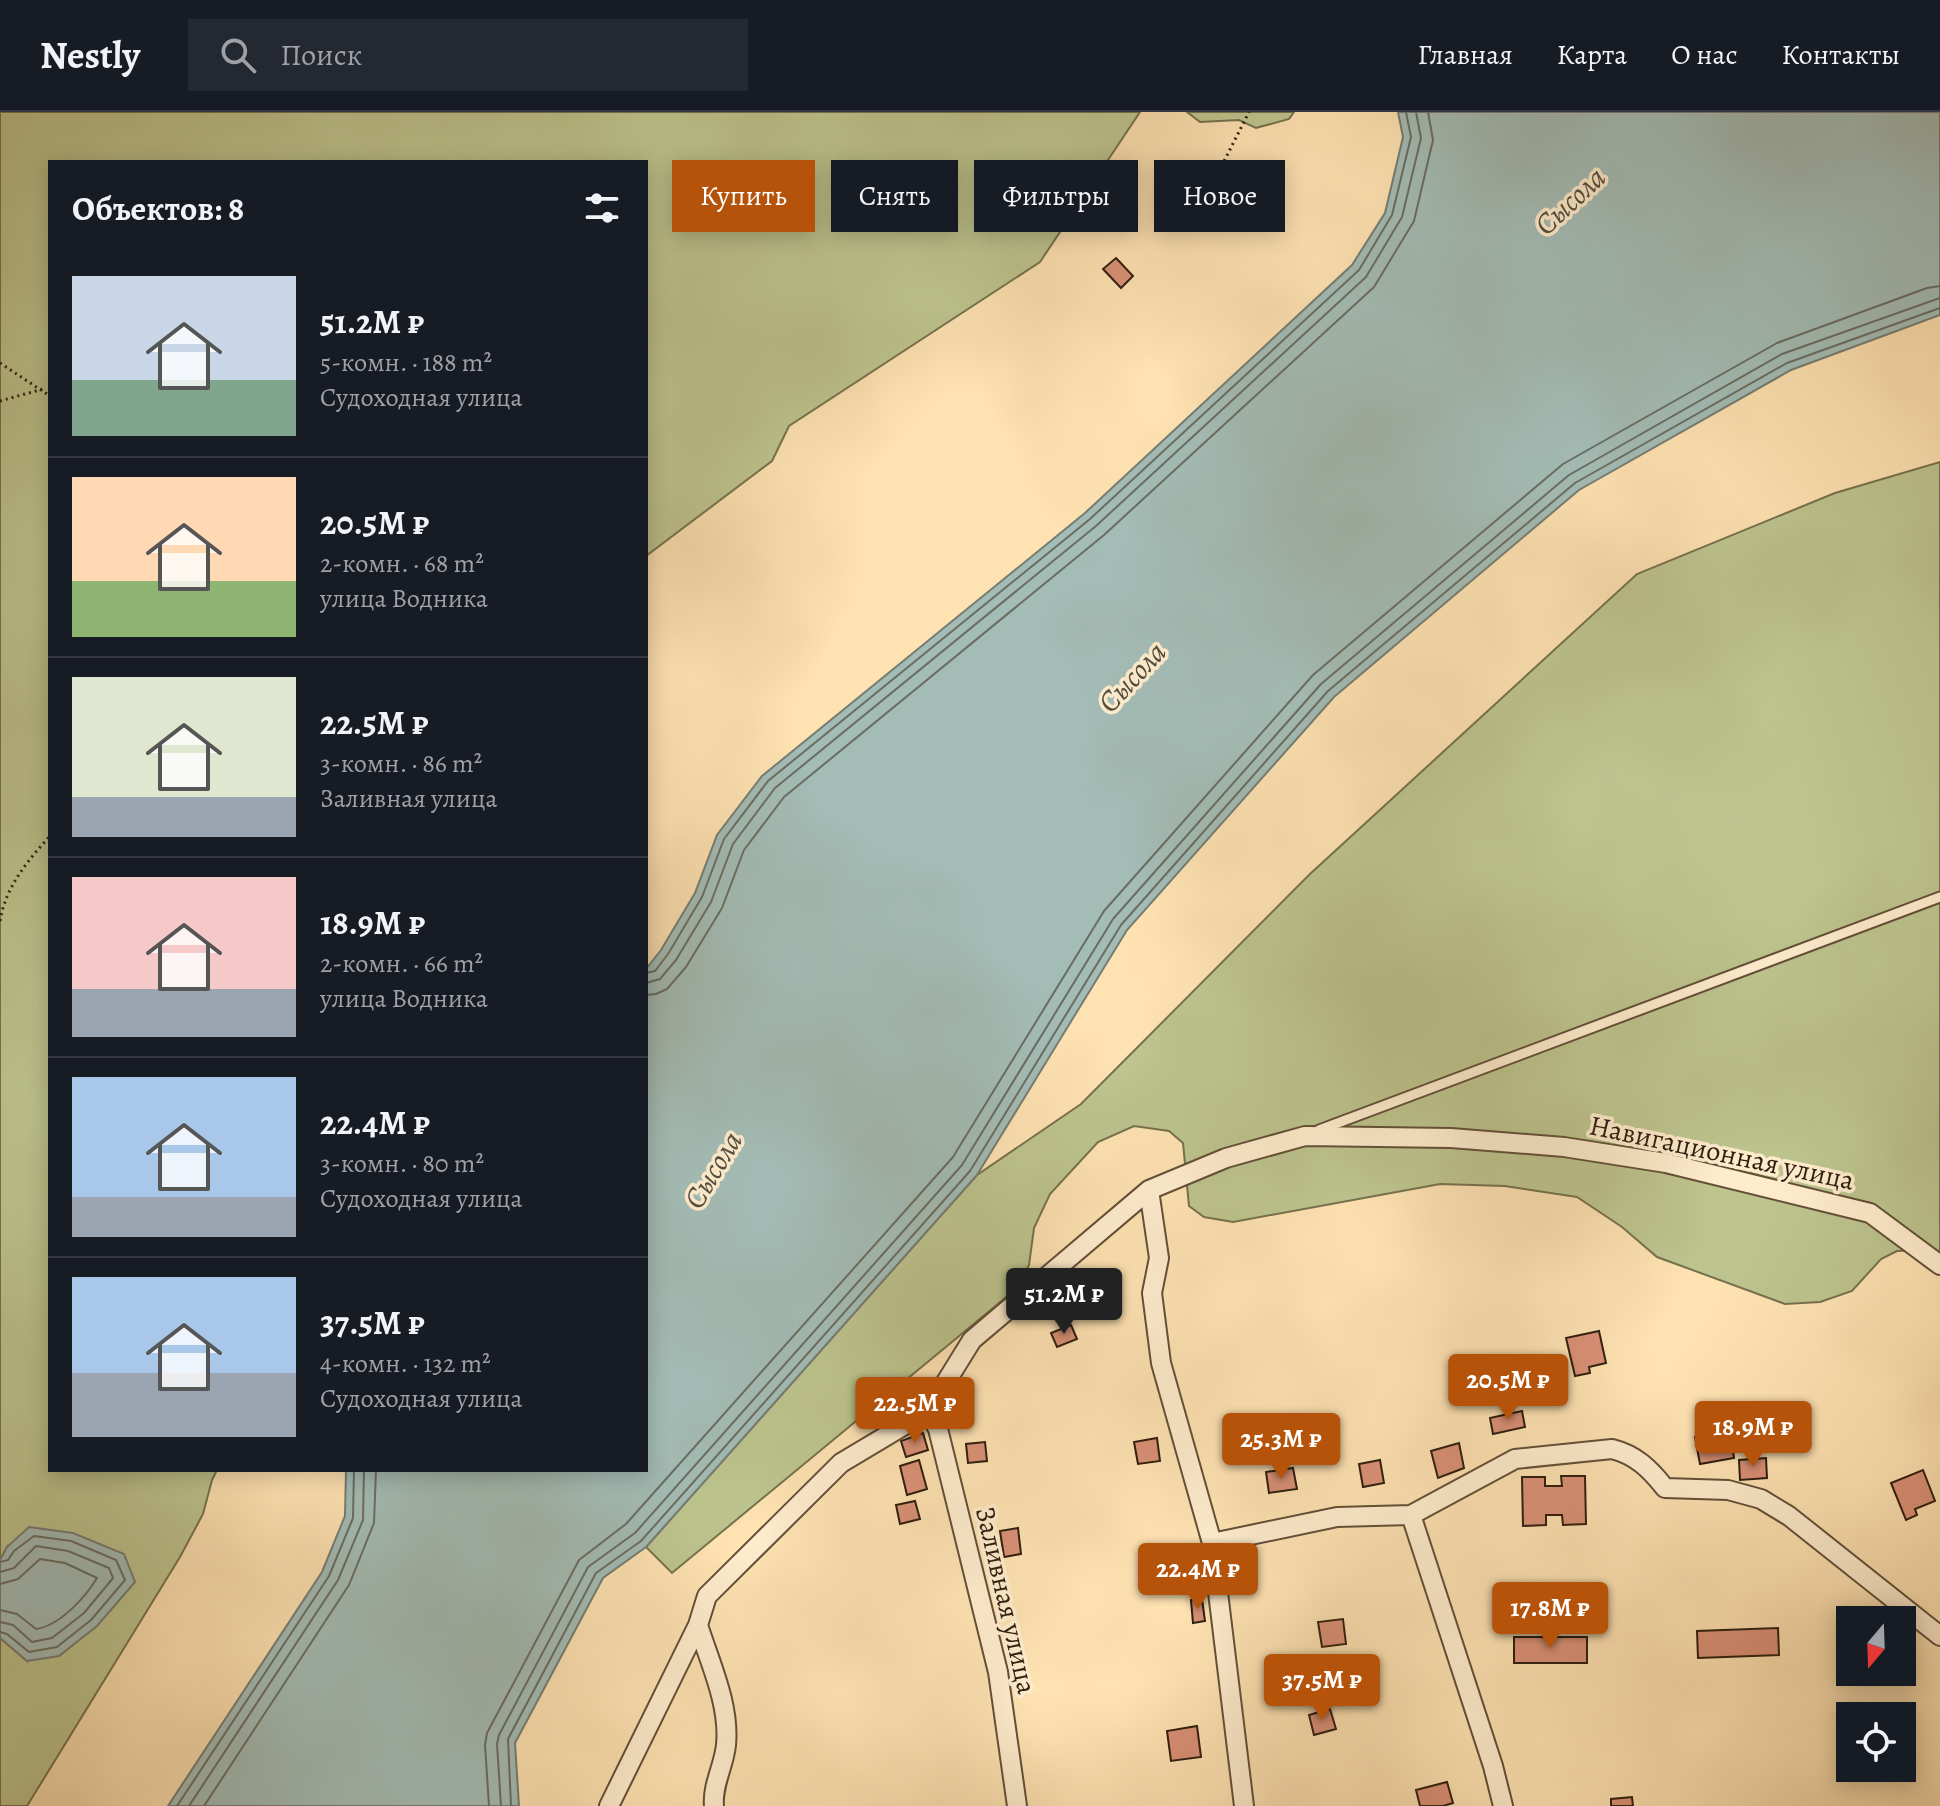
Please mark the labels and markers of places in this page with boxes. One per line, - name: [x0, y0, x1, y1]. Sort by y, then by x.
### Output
- pin: 51.2M ₽: [990, 1268, 1138, 1336]
- pin: 20.5M ₽: [1434, 1354, 1582, 1422]
- pin: 22.5M ₽: [841, 1377, 989, 1445]
- pin: 18.9M ₽: [1679, 1401, 1827, 1469]
- pin: 25.3M ₽: [1207, 1413, 1355, 1481]
- pin: 22.4M ₽: [1124, 1543, 1272, 1611]
- pin: 17.8M ₽: [1476, 1582, 1624, 1650]
- pin: 37.5M ₽: [1248, 1654, 1396, 1722]

